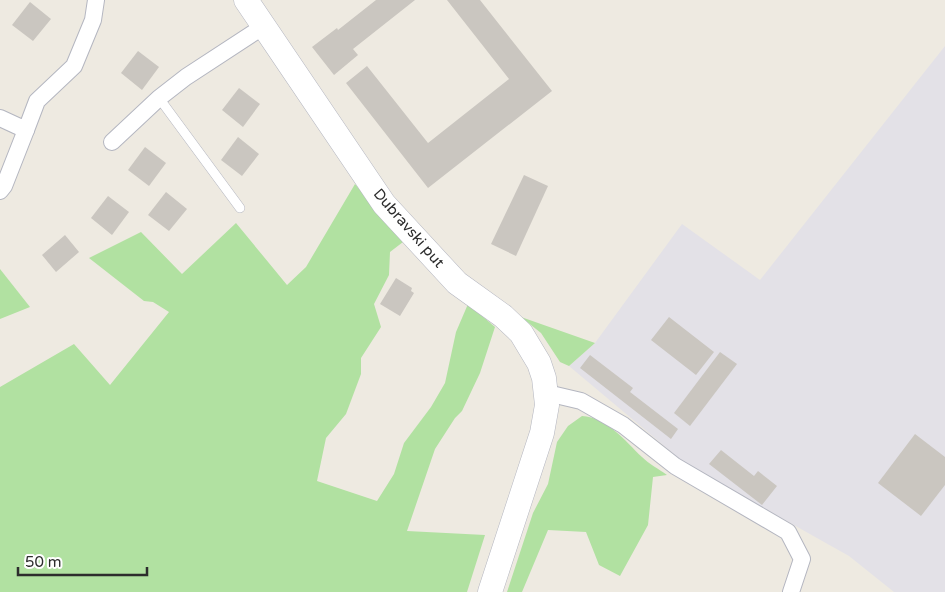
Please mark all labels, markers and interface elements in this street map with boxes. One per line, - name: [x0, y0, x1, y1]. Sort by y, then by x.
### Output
- street label: Dubravski put: [370, 185, 448, 271]
- scale bar: [18, 544, 146, 576]
- text: 50 m: [25, 553, 62, 571]

